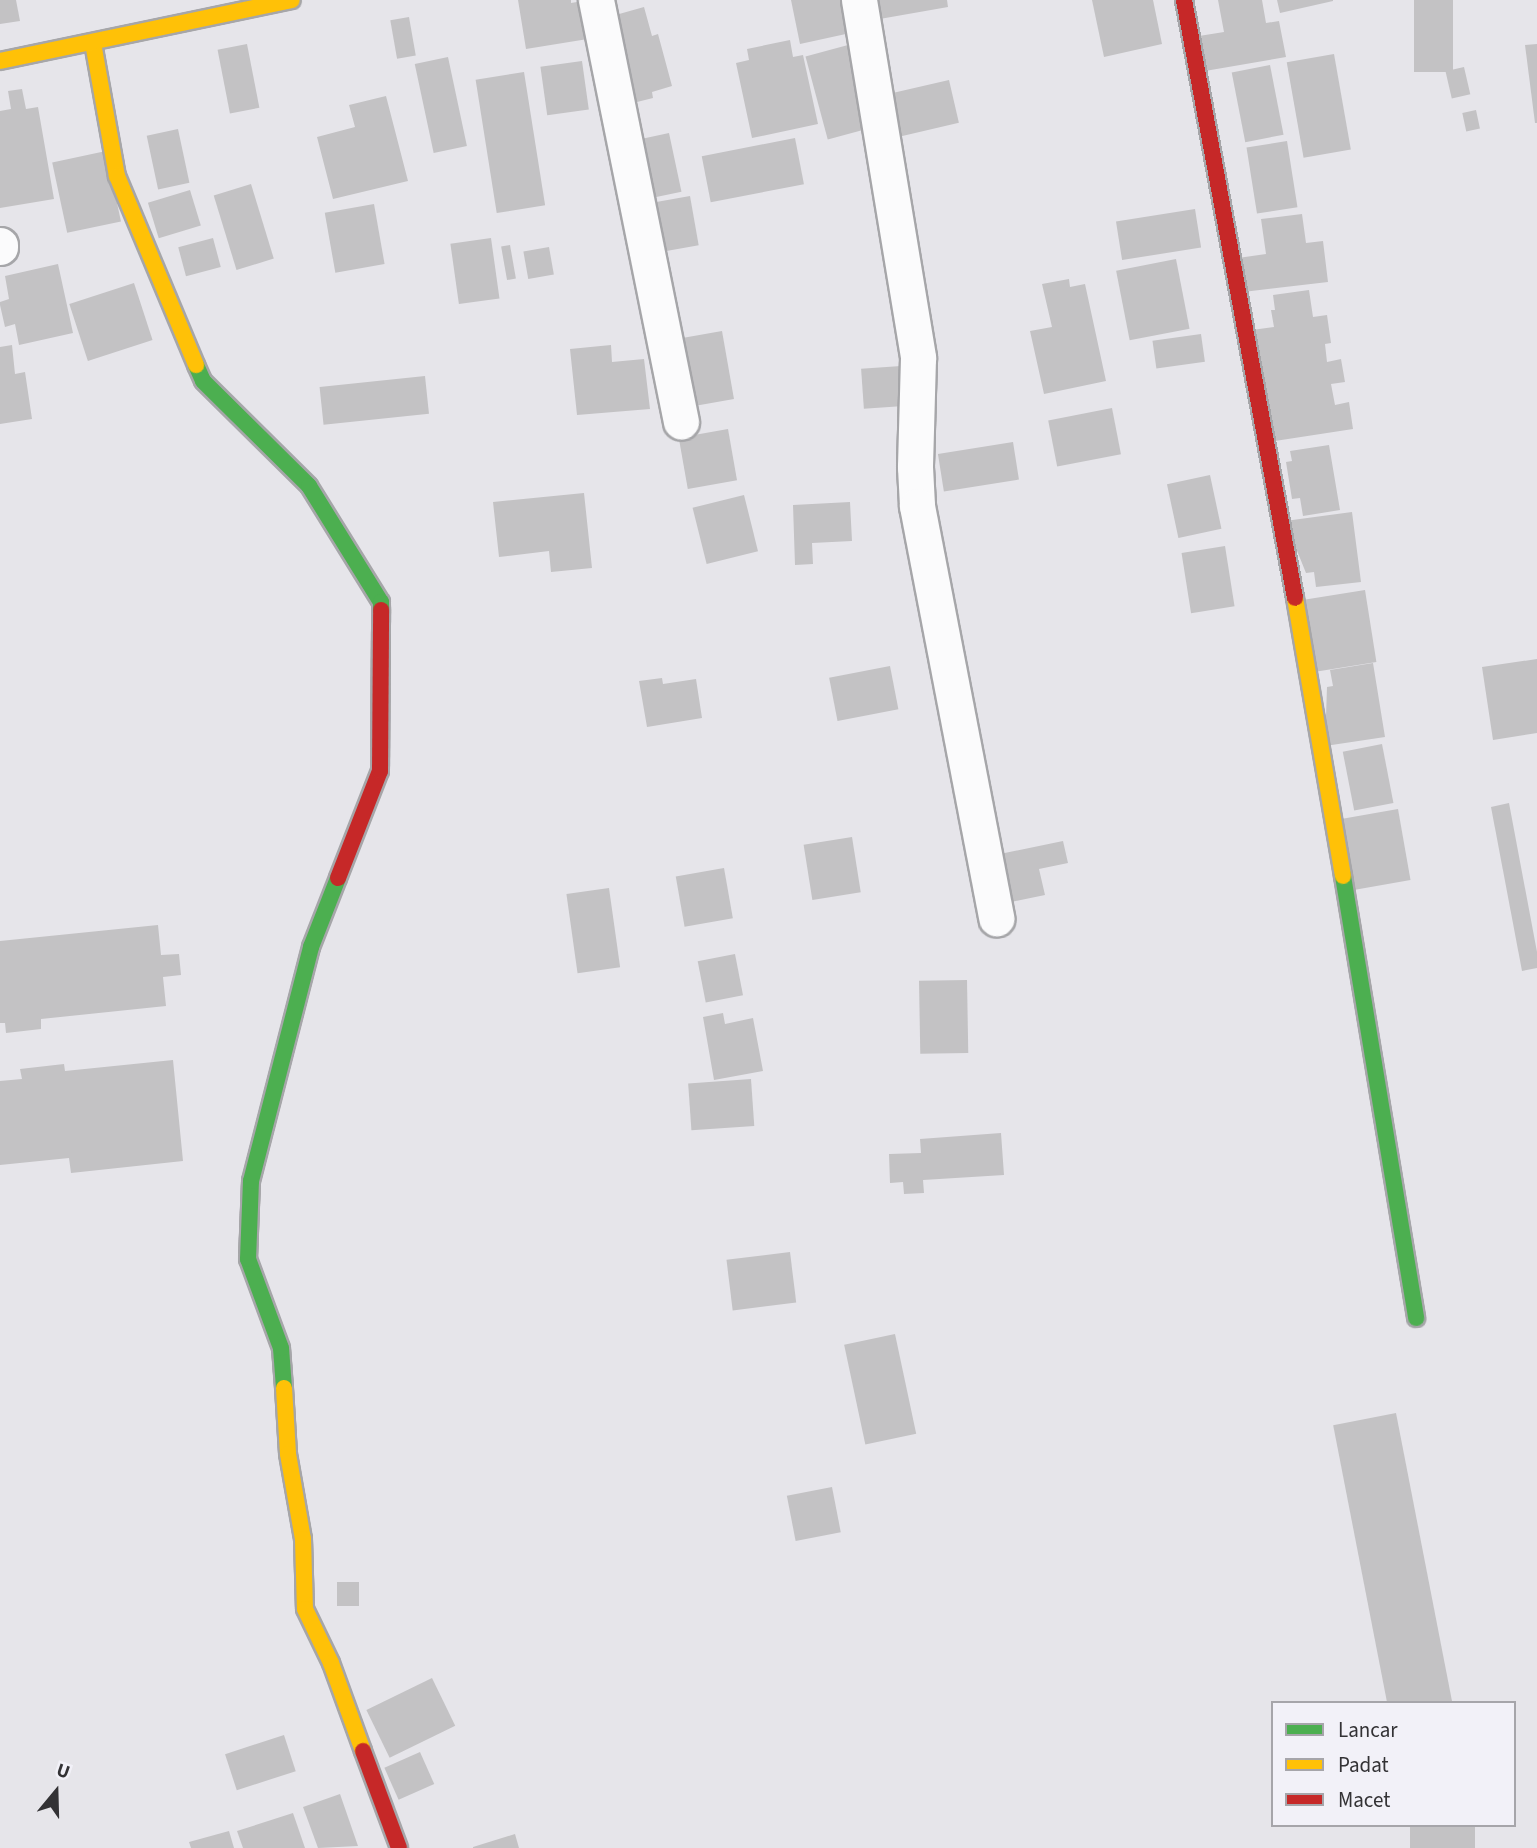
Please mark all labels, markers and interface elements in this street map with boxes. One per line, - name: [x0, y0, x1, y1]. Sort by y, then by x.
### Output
- legend: [1271, 1701, 1516, 1827]
- text: Lancar: [1338, 1715, 1398, 1745]
- text: Padat: [1338, 1750, 1389, 1780]
- north arrow: [21, 1757, 91, 1827]
- text: U: [53, 1757, 73, 1786]
- text: Macet: [1338, 1785, 1390, 1815]

